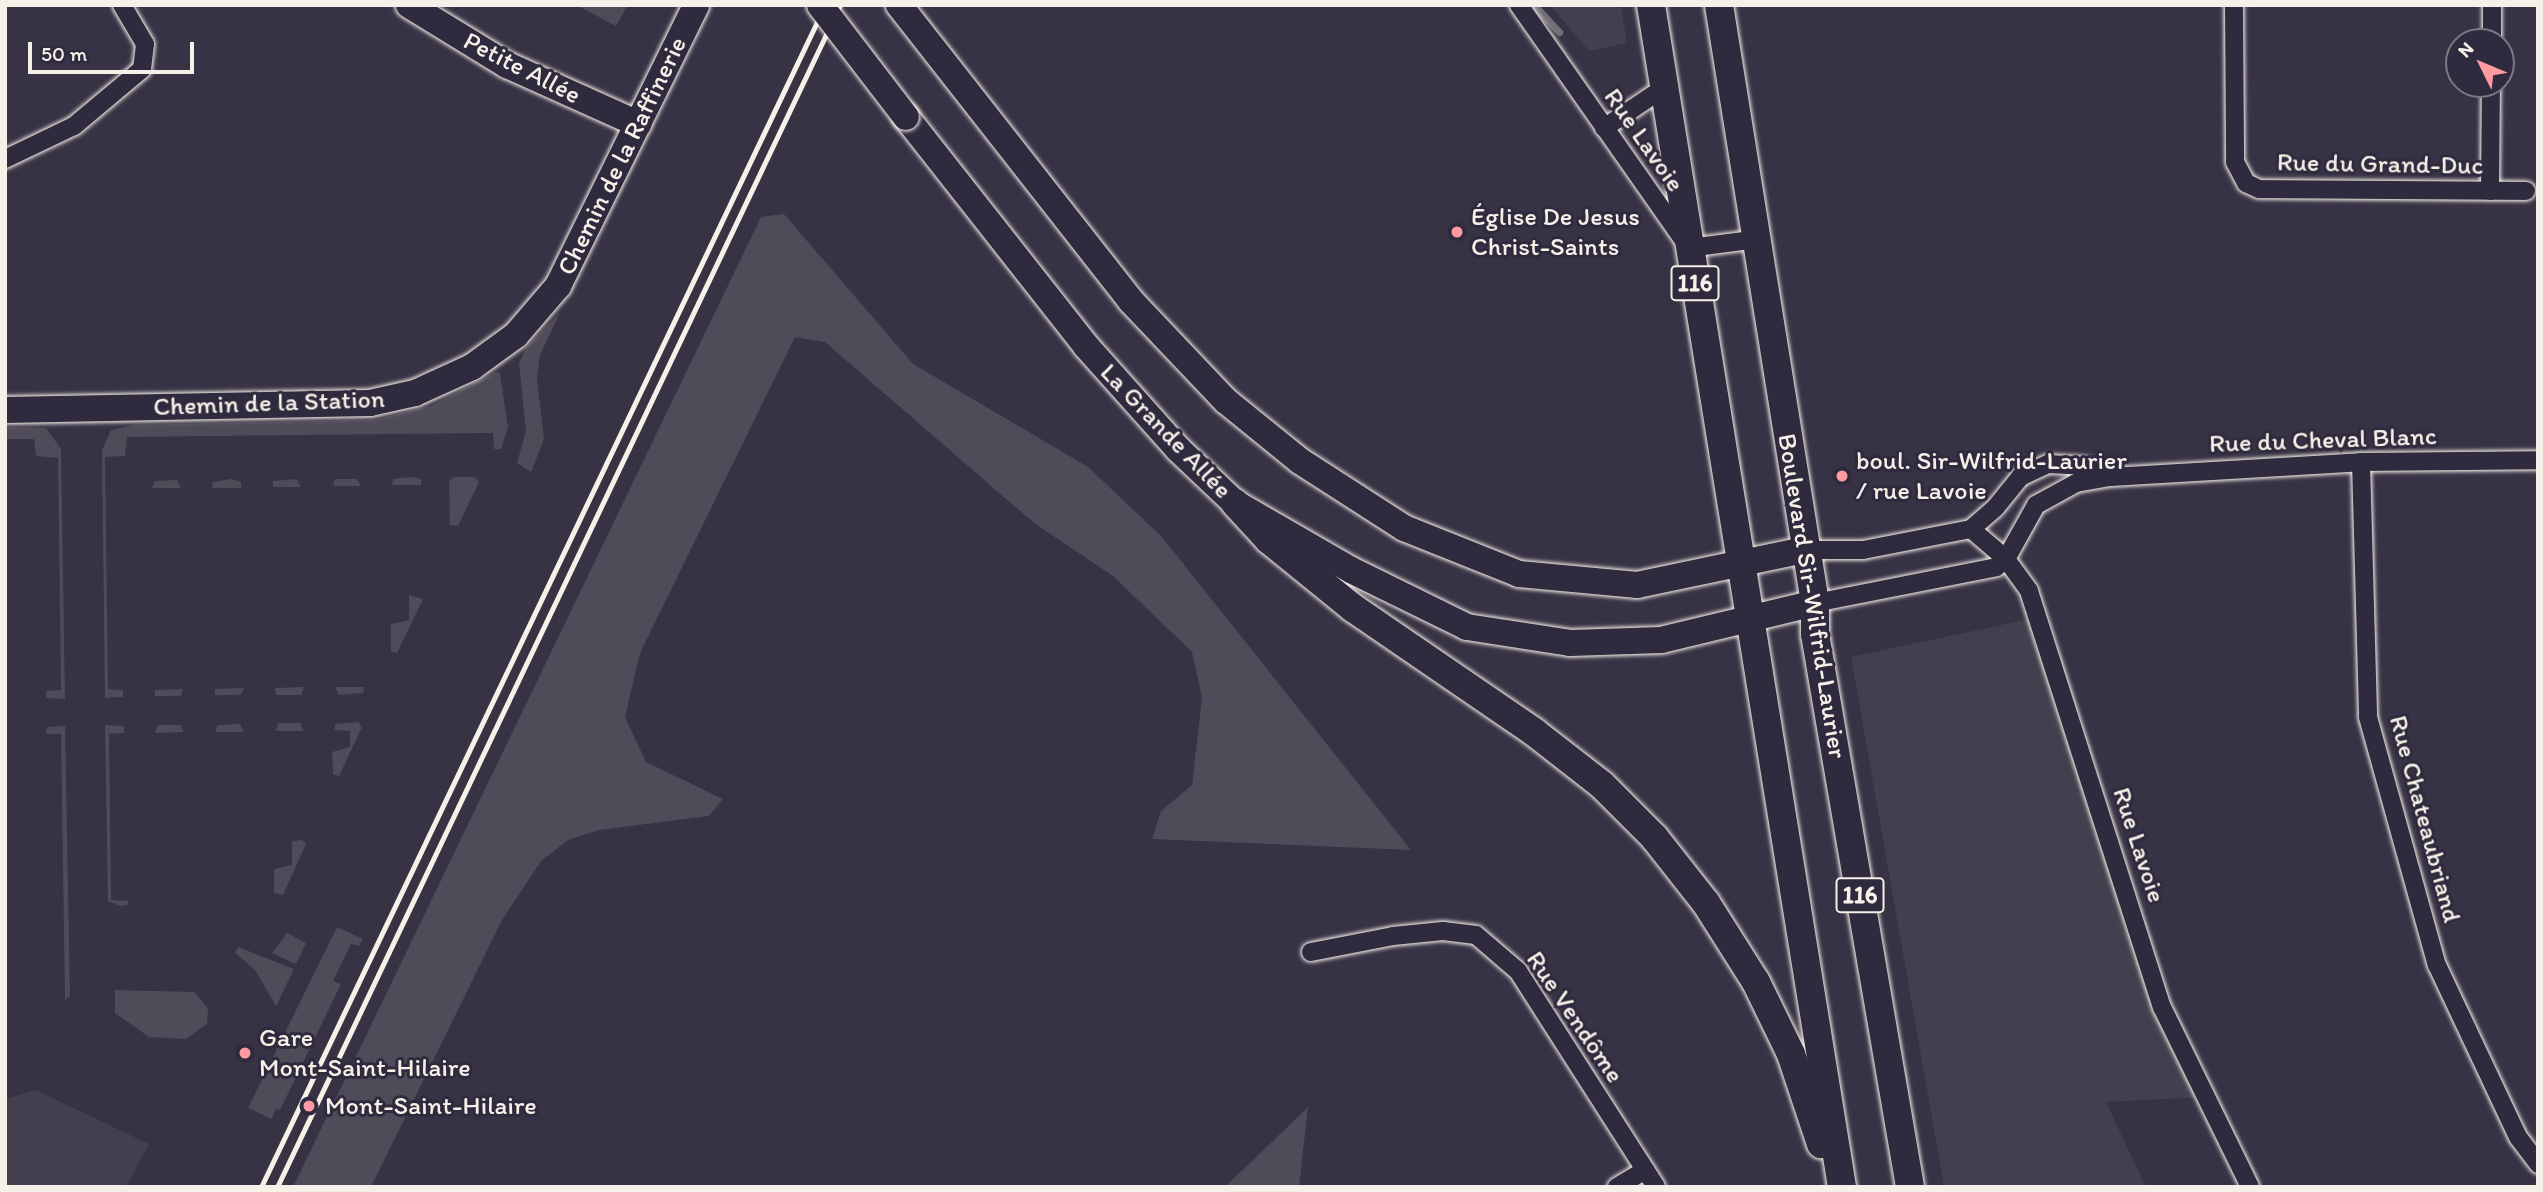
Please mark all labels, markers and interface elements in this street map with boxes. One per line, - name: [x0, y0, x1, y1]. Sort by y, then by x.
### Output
- street label: Petite Allée: [458, 25, 586, 111]
- scale bar: [32, 28, 198, 72]
- north arrow: [2445, 28, 2515, 98]
- street label: Chemin de la Raffinerie: [551, 32, 693, 280]
- text: N: [2453, 37, 2479, 62]
- text: 50 m: [41, 41, 87, 66]
- street label: Rue Lavoie: [1597, 82, 1691, 198]
- street label: Rue du Grand-Duc: [2277, 147, 2483, 181]
- place label: Église De Jesus Christ-Saints: [1471, 201, 1641, 262]
- marker: Église De Jesus Christ-Saints: [1449, 224, 1465, 240]
- road number: 116: [1670, 262, 1720, 304]
- street label: La Grande Allée: [1093, 357, 1239, 505]
- street label: Chemin de la Station: [152, 383, 386, 423]
- street label: Rue du Cheval Blanc: [2209, 420, 2437, 460]
- street label: Boulevard Sir-Wilfrid-Laurier: [1771, 430, 1853, 762]
- place label: boul. Sir-Wilfrid-Laurier / rue Lavoie: [1856, 445, 2127, 506]
- marker: boul. Sir-Wilfrid-Laurier / rue Lavoie: [1834, 468, 1850, 484]
- street label: Rue Chateaubriand: [2382, 711, 2468, 927]
- street label: Rue Lavoie: [2106, 784, 2172, 906]
- road number: 116: [1836, 874, 1884, 916]
- street label: Rue Vendôme: [1520, 946, 1630, 1088]
- place label: Gare Mont-Saint-Hilaire: [259, 1022, 471, 1084]
- marker: Gare Mont-Saint-Hilaire: [237, 1045, 253, 1061]
- place label: Mont-Saint-Hilaire: [325, 1090, 537, 1122]
- marker: Mont-Saint-Hilaire: [299, 1096, 319, 1116]

